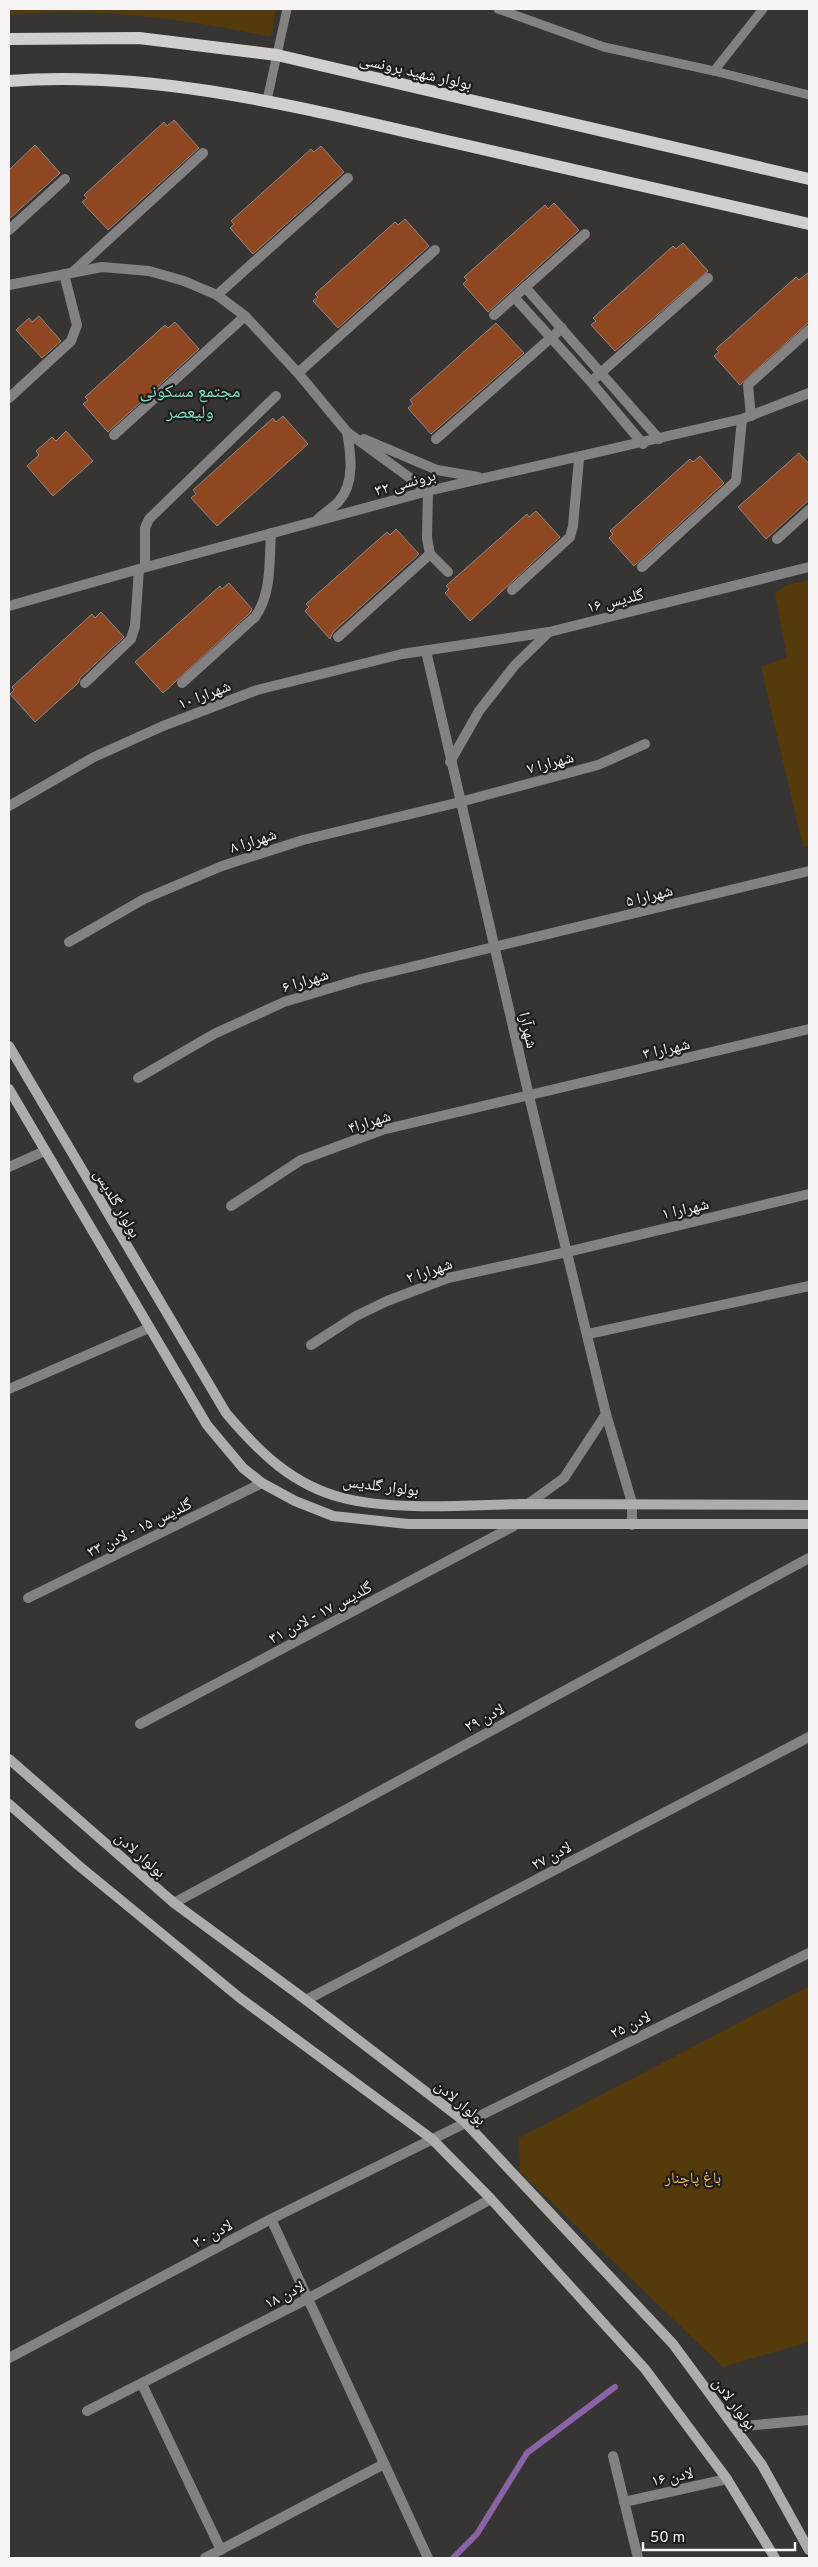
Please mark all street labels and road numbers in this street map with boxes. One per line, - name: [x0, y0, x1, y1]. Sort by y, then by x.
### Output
- street label: بولوار شهید برونسی: [357, 50, 474, 96]
- street label: برونسی ۳۲: [373, 466, 438, 502]
- street label: گلدیس ۱۶: [585, 585, 646, 619]
- street label: شهرارا ۱۰: [175, 677, 234, 715]
- street label: شهرارا ۷: [525, 748, 576, 780]
- street label: شهرارا ۸: [228, 825, 279, 859]
- street label: شهرارا ۵: [624, 881, 675, 912]
- street label: شهرارا ۶: [280, 965, 331, 998]
- street label: شهرآرا: [513, 1010, 541, 1051]
- street label: شهرارا ۳: [641, 1035, 692, 1065]
- street label: شهرارا۴: [346, 1107, 394, 1139]
- street label: بولوار گلدیس: [89, 1166, 144, 1242]
- street label: شهرارا ۱: [660, 1195, 711, 1225]
- street label: شهرارا ۲: [404, 1255, 456, 1289]
- street label: بولوار گلدیس: [342, 1472, 420, 1502]
- street label: گلدیس ۱۵ - لادن ۳۳: [84, 1495, 196, 1563]
- street label: گلدیس ۱۷ - لادن ۳۱: [266, 1578, 376, 1649]
- street label: لادن ۲۹: [462, 1700, 508, 1738]
- street label: بولوار لادن: [110, 1828, 169, 1883]
- street label: لادن ۲۷: [529, 1838, 575, 1876]
- street label: لادن ۲۵: [607, 2008, 654, 2044]
- street label: بولوار لادن: [430, 2076, 489, 2131]
- street label: لادن ۲۰: [190, 2216, 236, 2254]
- street label: لادن ۱۸: [261, 2277, 308, 2314]
- street label: بولوار لادن: [707, 2374, 760, 2435]
- street label: لادن ۱۶: [650, 2464, 695, 2492]

